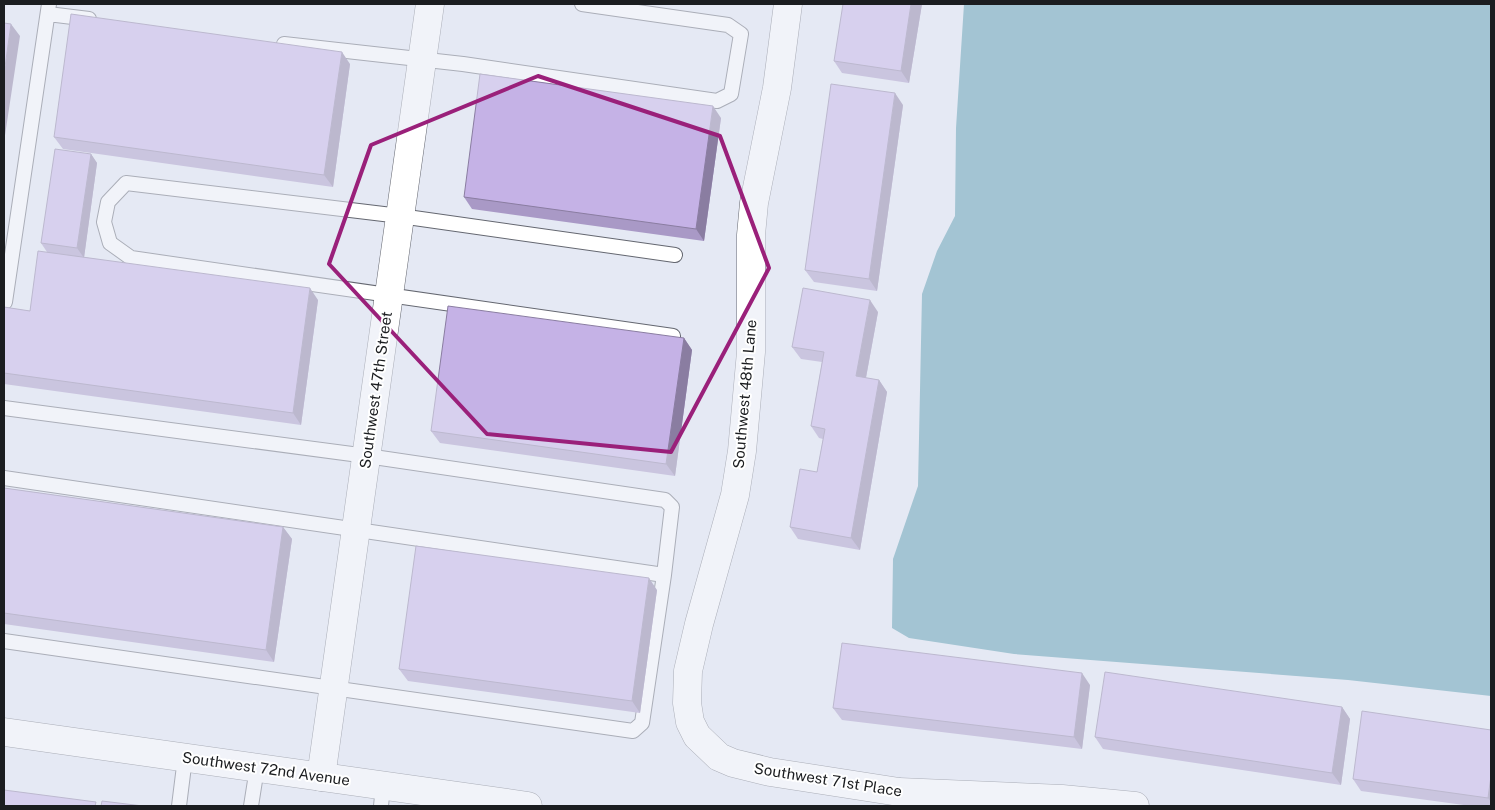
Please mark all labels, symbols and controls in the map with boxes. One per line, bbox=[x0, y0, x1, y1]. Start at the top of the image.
street label: Southwest 47th Street bbox=[356, 310, 395, 470]
street label: Southwest 48th Lane bbox=[730, 319, 759, 469]
street label: Southwest 72nd Avenue bbox=[181, 748, 351, 789]
street label: Southwest 71st Place bbox=[753, 759, 903, 800]

